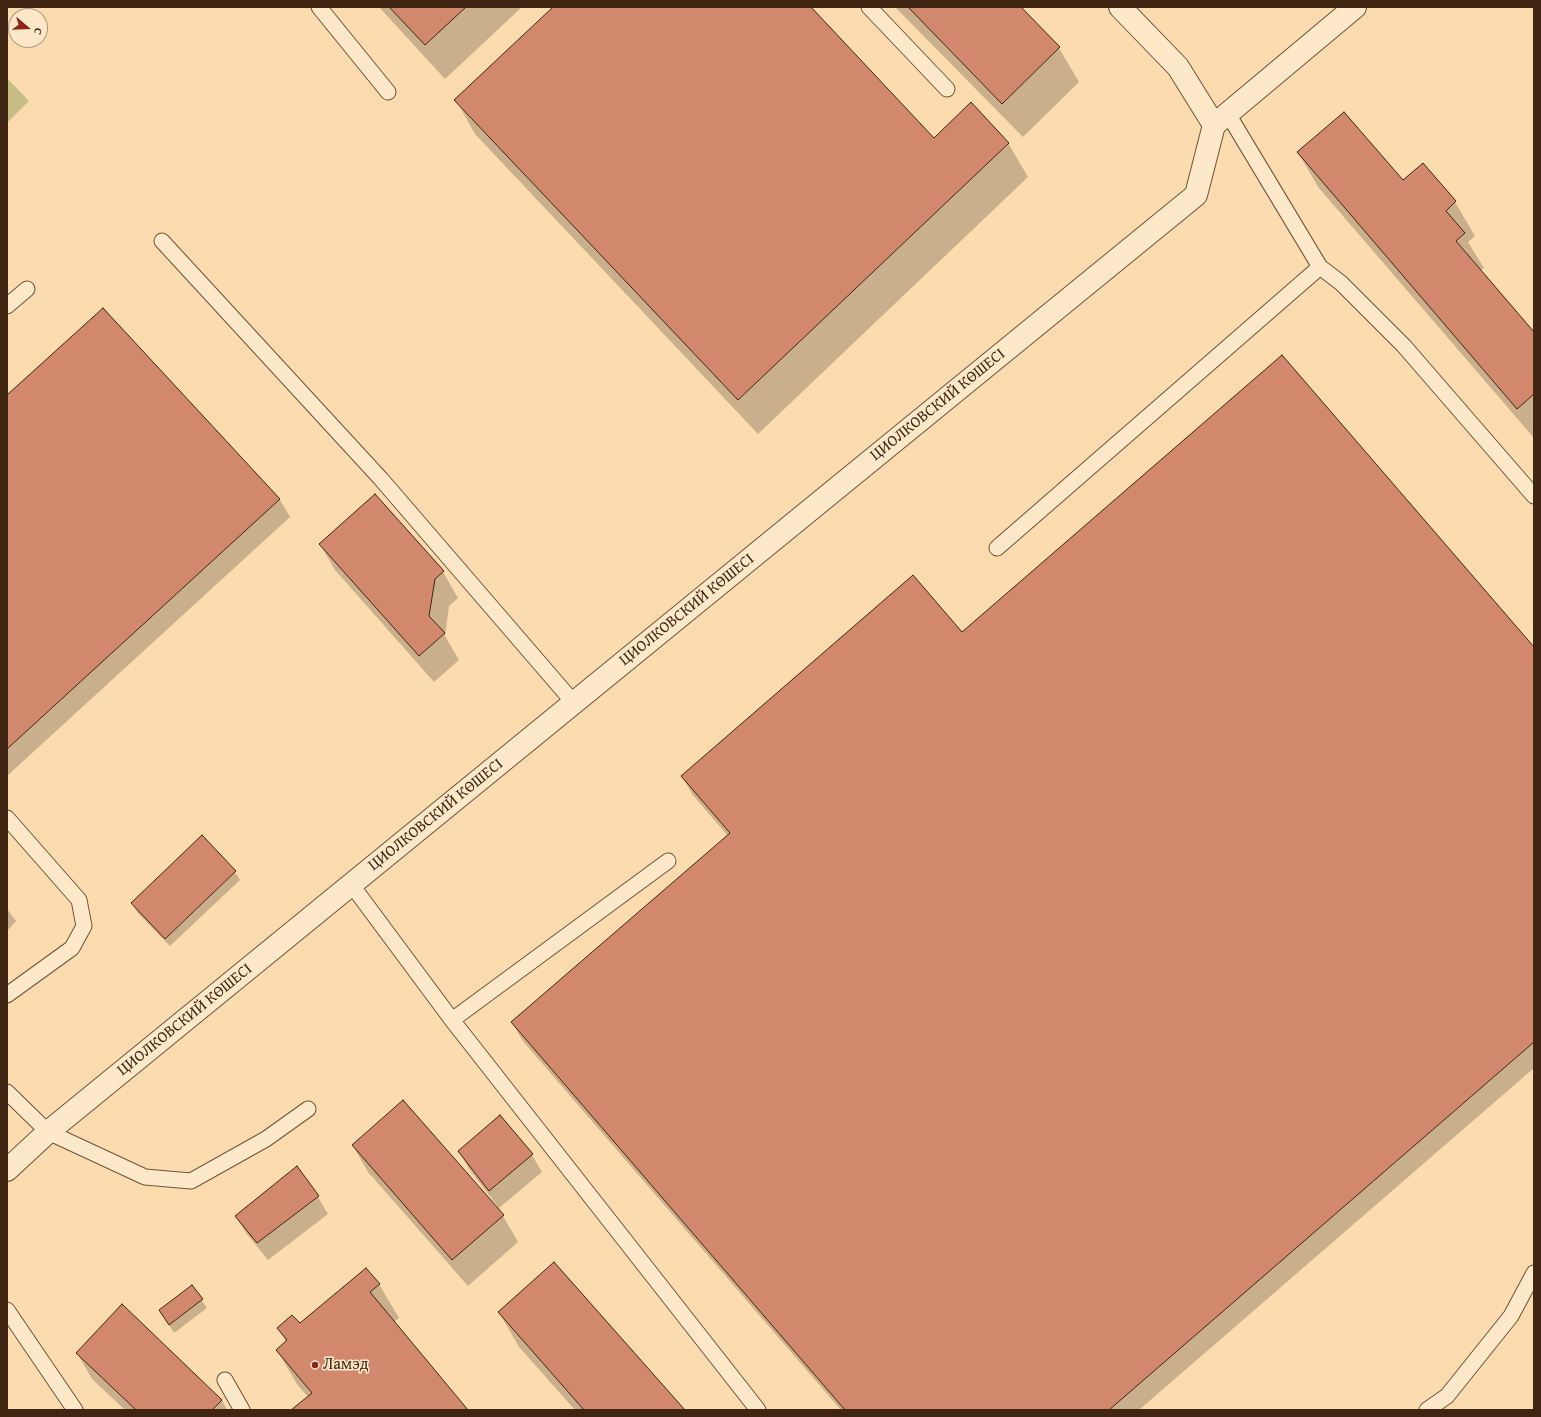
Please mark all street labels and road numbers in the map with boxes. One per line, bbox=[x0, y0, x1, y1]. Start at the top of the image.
street label: ЦИОЛКОВСКИЙ КӨШЕСІ bbox=[867, 345, 1009, 465]
street label: ЦИОЛКОВСКИЙ КӨШЕСІ bbox=[616, 550, 758, 670]
street label: ЦИОЛКОВСКИЙ КӨШЕСІ bbox=[365, 755, 507, 875]
street label: ЦИОЛКОВСКИЙ КӨШЕСІ bbox=[114, 960, 256, 1080]

